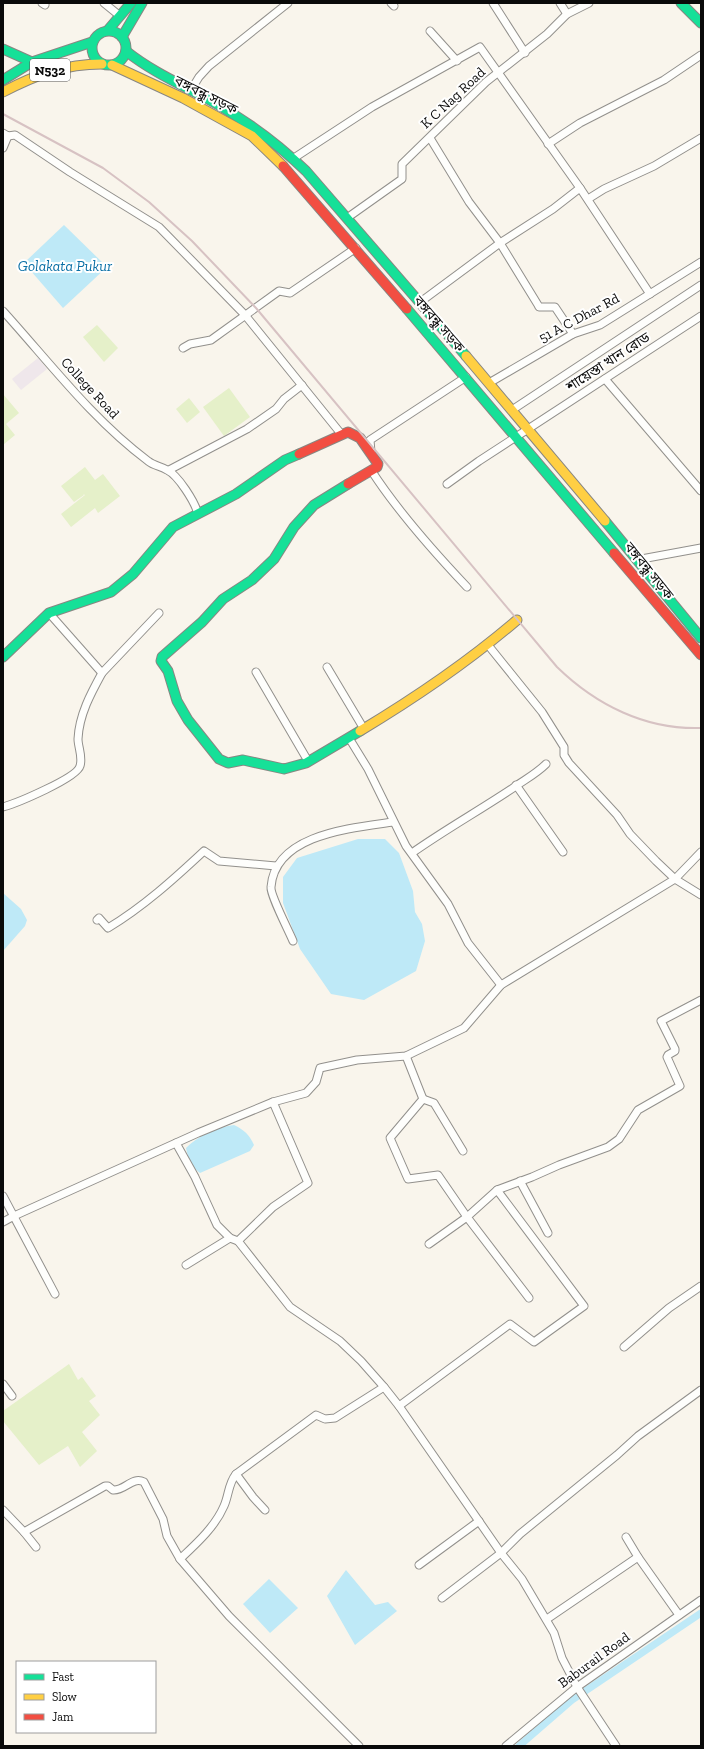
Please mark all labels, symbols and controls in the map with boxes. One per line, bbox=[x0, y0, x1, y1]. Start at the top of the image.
road number: N532 bbox=[30, 59, 70, 81]
street label: K C Nag Road bbox=[417, 64, 489, 132]
street label: বঙ্গবন্ধু সড়ক bbox=[170, 71, 241, 120]
water label: Golakata Pukur bbox=[18, 257, 113, 275]
street label: 51 A C Dhar Rd bbox=[536, 290, 622, 346]
street label: বঙ্গবন্ধু সড়ক bbox=[408, 292, 468, 357]
street label: শায়েস্তা খান রোড bbox=[562, 328, 654, 396]
street label: College Road bbox=[57, 354, 123, 422]
street label: বঙ্গবন্ধু সড়ক bbox=[619, 538, 678, 604]
street label: Baburail Road bbox=[555, 1628, 633, 1692]
legend bbox=[16, 1661, 156, 1733]
text: Fast bbox=[52, 1670, 75, 1684]
text: Slow bbox=[52, 1690, 78, 1704]
text: Jam bbox=[52, 1710, 74, 1724]

